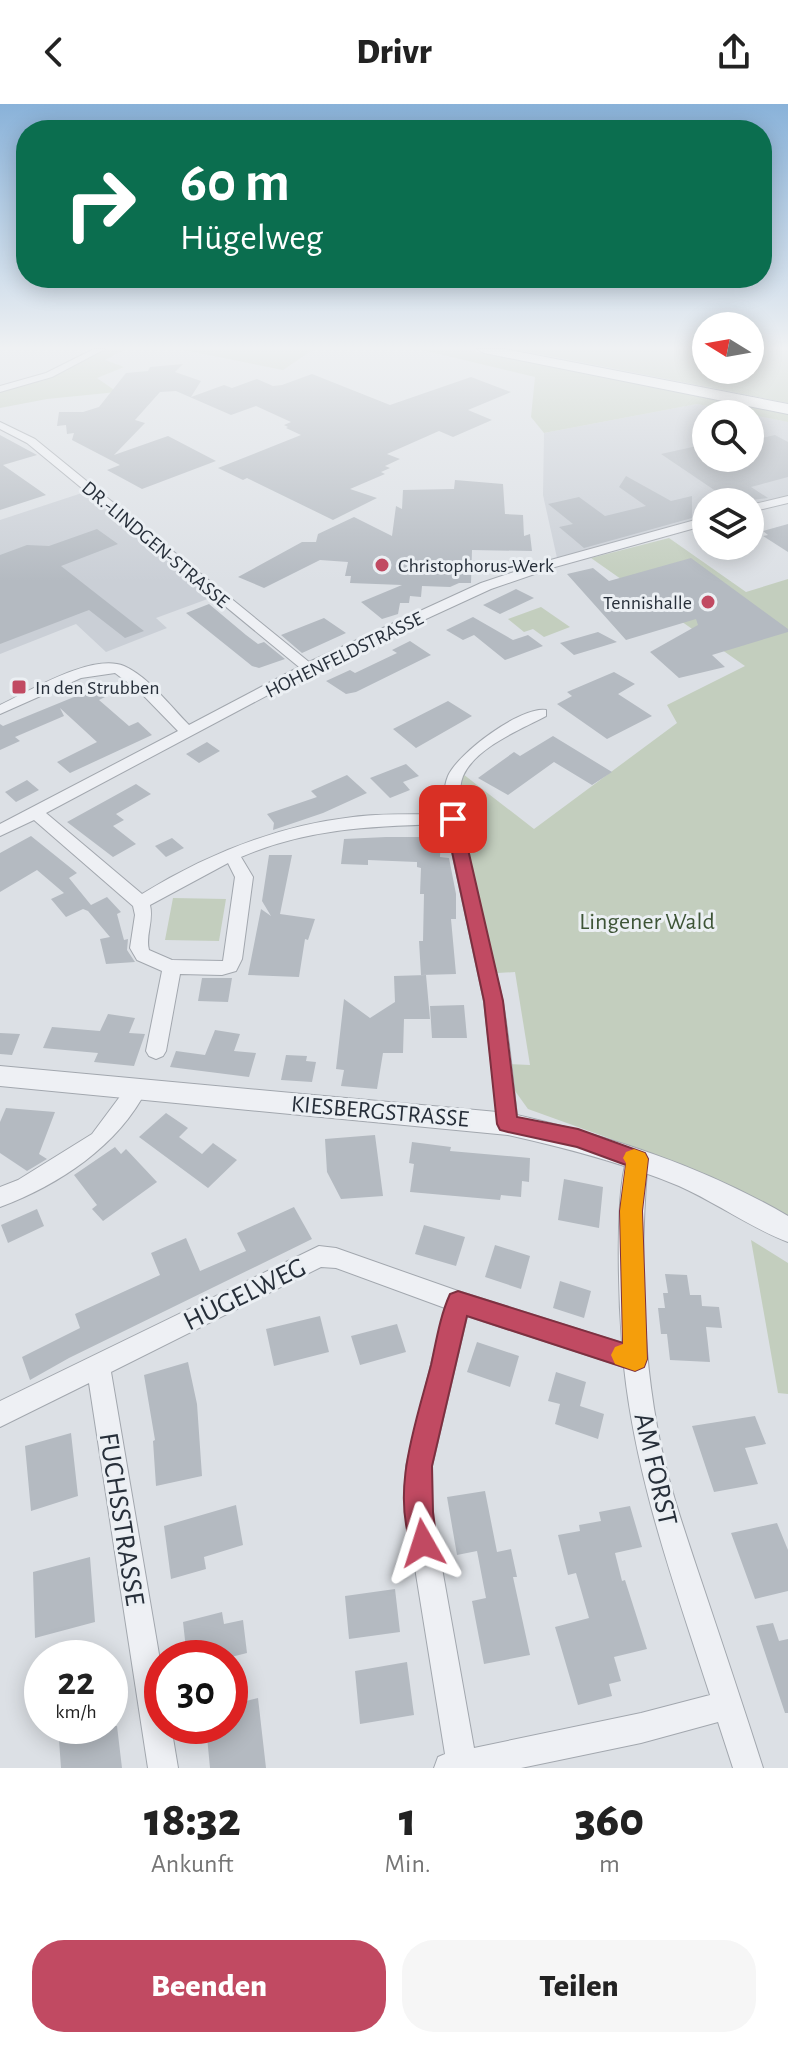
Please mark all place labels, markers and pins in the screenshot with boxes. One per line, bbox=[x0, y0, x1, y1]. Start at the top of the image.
marker: Christophorus-Werk bbox=[373, 556, 391, 574]
place label: Christophorus-Werk bbox=[398, 556, 554, 576]
place label: Tennishalle bbox=[603, 593, 692, 613]
marker: Tennishalle bbox=[699, 593, 717, 611]
marker: In den Strubben bbox=[10, 678, 28, 696]
place label: In den Strubben bbox=[35, 678, 160, 698]
pin bbox=[419, 785, 487, 853]

